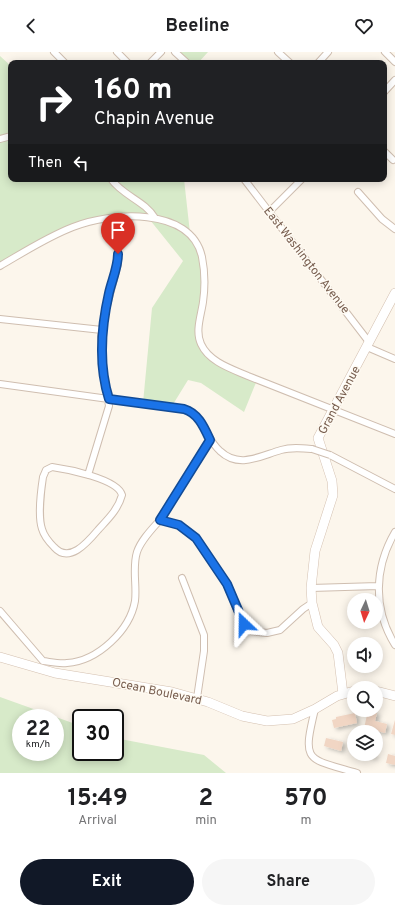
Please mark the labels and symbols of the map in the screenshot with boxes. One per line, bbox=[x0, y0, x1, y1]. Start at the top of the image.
street label: East Washington Avenue bbox=[259, 204, 353, 317]
pin bbox=[101, 213, 135, 254]
street label: Grand Avenue bbox=[315, 363, 365, 437]
north arrow bbox=[347, 593, 383, 629]
position arrow bbox=[223, 603, 265, 645]
street label: Ocean Boulevard bbox=[110, 675, 203, 709]
speed limit sign: 30 bbox=[72, 709, 124, 761]

